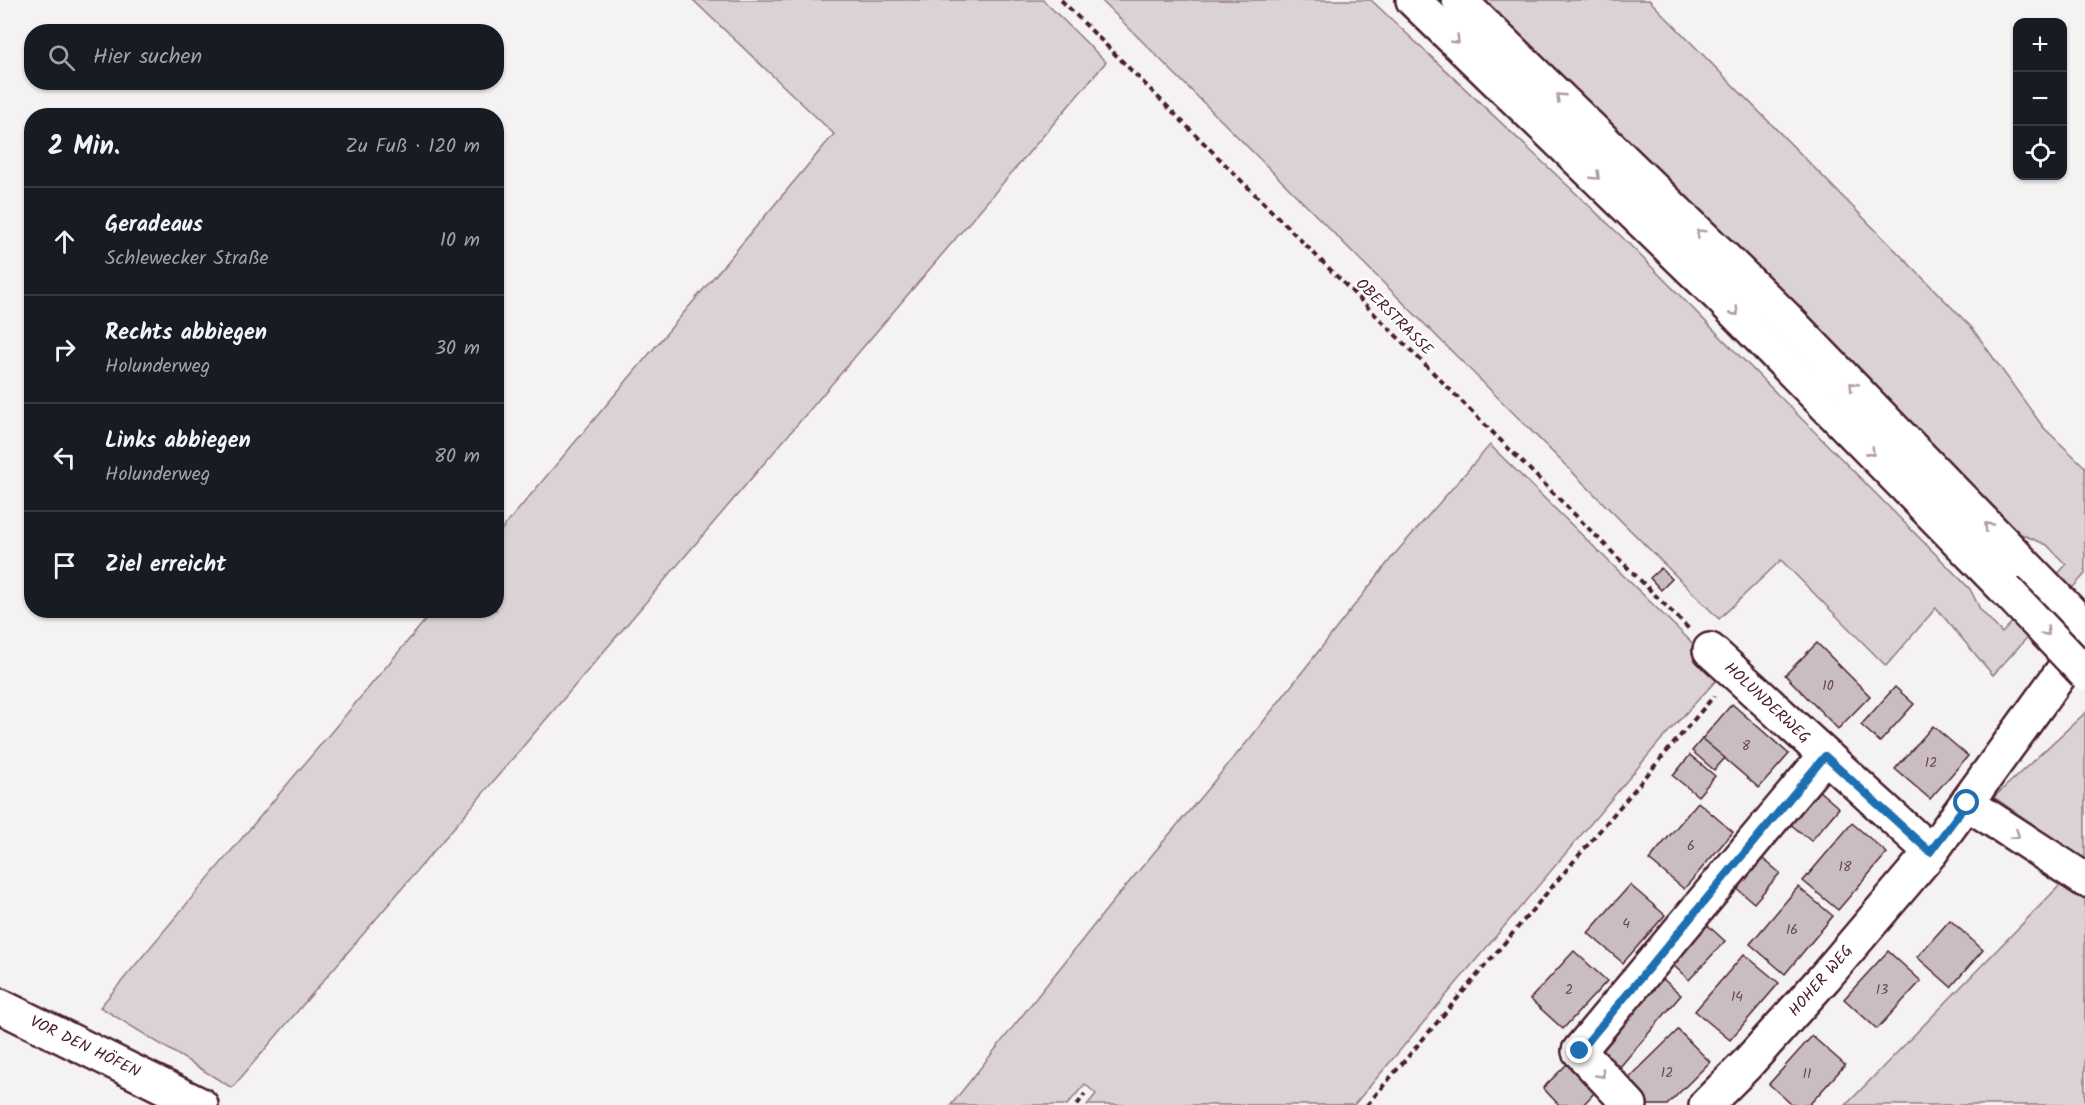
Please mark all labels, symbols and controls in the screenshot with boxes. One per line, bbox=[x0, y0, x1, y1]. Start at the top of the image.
map controls bbox=[2013, 18, 2067, 180]
button: + bbox=[2013, 18, 2067, 72]
search box bbox=[24, 24, 504, 90]
one-way arrow bbox=[1449, 33, 1460, 44]
text: Hier suchen bbox=[93, 40, 202, 75]
icon: search bbox=[45, 41, 78, 74]
button: − bbox=[2013, 72, 2067, 126]
one-way arrow bbox=[1557, 93, 1567, 104]
text: 2 Min. bbox=[48, 126, 120, 168]
button: locate bbox=[2013, 126, 2067, 180]
text: Zu Fuß · 120 m bbox=[346, 131, 480, 163]
one-way arrow bbox=[1589, 169, 1599, 180]
text: Geradeaus bbox=[105, 208, 203, 243]
icon: ahead bbox=[48, 225, 81, 258]
text: 10 m bbox=[440, 225, 480, 257]
one-way arrow bbox=[1696, 229, 1706, 240]
text: Schlewecker Straße bbox=[105, 243, 269, 275]
street label: OBERSTRASSE bbox=[1349, 272, 1439, 362]
one-way arrow bbox=[1728, 306, 1739, 316]
text: Rechts abbiegen bbox=[105, 316, 267, 351]
icon: right bbox=[48, 333, 81, 366]
text: 30 m bbox=[435, 333, 480, 365]
text: Holunderweg bbox=[105, 351, 210, 383]
one-way arrow bbox=[1849, 382, 1860, 393]
text: Links abbiegen bbox=[105, 424, 251, 459]
icon: left bbox=[48, 441, 81, 474]
text: 80 m bbox=[434, 441, 480, 473]
one-way arrow bbox=[1864, 444, 1875, 455]
text: Holunderweg bbox=[105, 459, 210, 491]
one-way arrow bbox=[1985, 522, 1996, 533]
text: Ziel erreicht bbox=[105, 548, 226, 583]
icon: arrive bbox=[48, 549, 81, 582]
one-way arrow bbox=[2038, 624, 2049, 635]
street label: HOLUNDERWEG bbox=[1718, 656, 1816, 750]
house number: 10 bbox=[1822, 675, 1834, 697]
house number: 8 bbox=[1742, 735, 1751, 757]
house number: 12 bbox=[1925, 752, 1937, 774]
route start bbox=[1953, 789, 1979, 815]
one-way arrow bbox=[2010, 827, 2020, 839]
house number: 6 bbox=[1687, 835, 1695, 857]
house number: 18 bbox=[1839, 856, 1852, 878]
house number: 4 bbox=[1622, 913, 1630, 935]
house number: 16 bbox=[1786, 919, 1798, 941]
street label: HOHER WEG bbox=[1783, 940, 1859, 1022]
house number: 2 bbox=[1565, 979, 1573, 1001]
house number: 13 bbox=[1876, 979, 1888, 1001]
house number: 14 bbox=[1731, 986, 1743, 1008]
street label: VOR DEN HÖFEN bbox=[26, 1009, 145, 1085]
route end bbox=[1566, 1037, 1592, 1063]
house number: 12 bbox=[1661, 1062, 1673, 1084]
house number: 11 bbox=[1803, 1063, 1811, 1085]
one-way arrow bbox=[1594, 1068, 1605, 1078]

